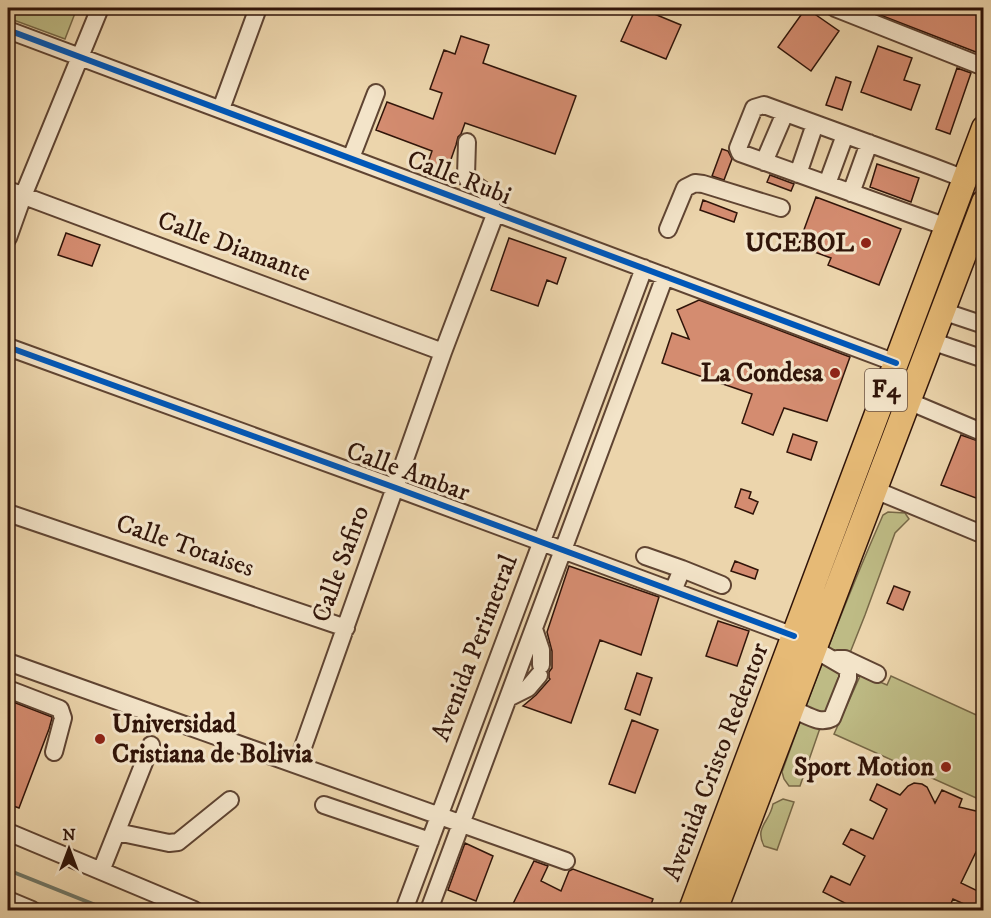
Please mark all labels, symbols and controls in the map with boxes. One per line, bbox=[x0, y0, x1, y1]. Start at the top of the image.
street label: Calle Rubi bbox=[402, 143, 516, 213]
street label: Calle Diamante bbox=[153, 204, 315, 290]
place label: UCEBOL bbox=[745, 227, 854, 260]
marker: UCEBOL bbox=[859, 236, 873, 250]
place label: La Condesa bbox=[701, 357, 824, 390]
marker: La Condesa bbox=[828, 366, 842, 380]
road number: F4 bbox=[865, 369, 907, 411]
street label: Calle Ambar bbox=[342, 434, 475, 510]
street label: Calle Safiro bbox=[305, 501, 377, 627]
street label: Calle Totaises bbox=[112, 507, 258, 585]
street label: Avenida Perimetral bbox=[424, 550, 526, 746]
street label: Avenida Cristo Redentor bbox=[655, 638, 777, 886]
place label: Universidad Cristiana de Bolivia bbox=[112, 708, 313, 771]
marker: Universidad Cristiana de Bolivia bbox=[93, 732, 107, 746]
place label: Sport Motion bbox=[794, 751, 934, 784]
marker: Sport Motion bbox=[939, 760, 953, 774]
north arrow bbox=[39, 819, 99, 879]
text: N bbox=[62, 825, 76, 845]

